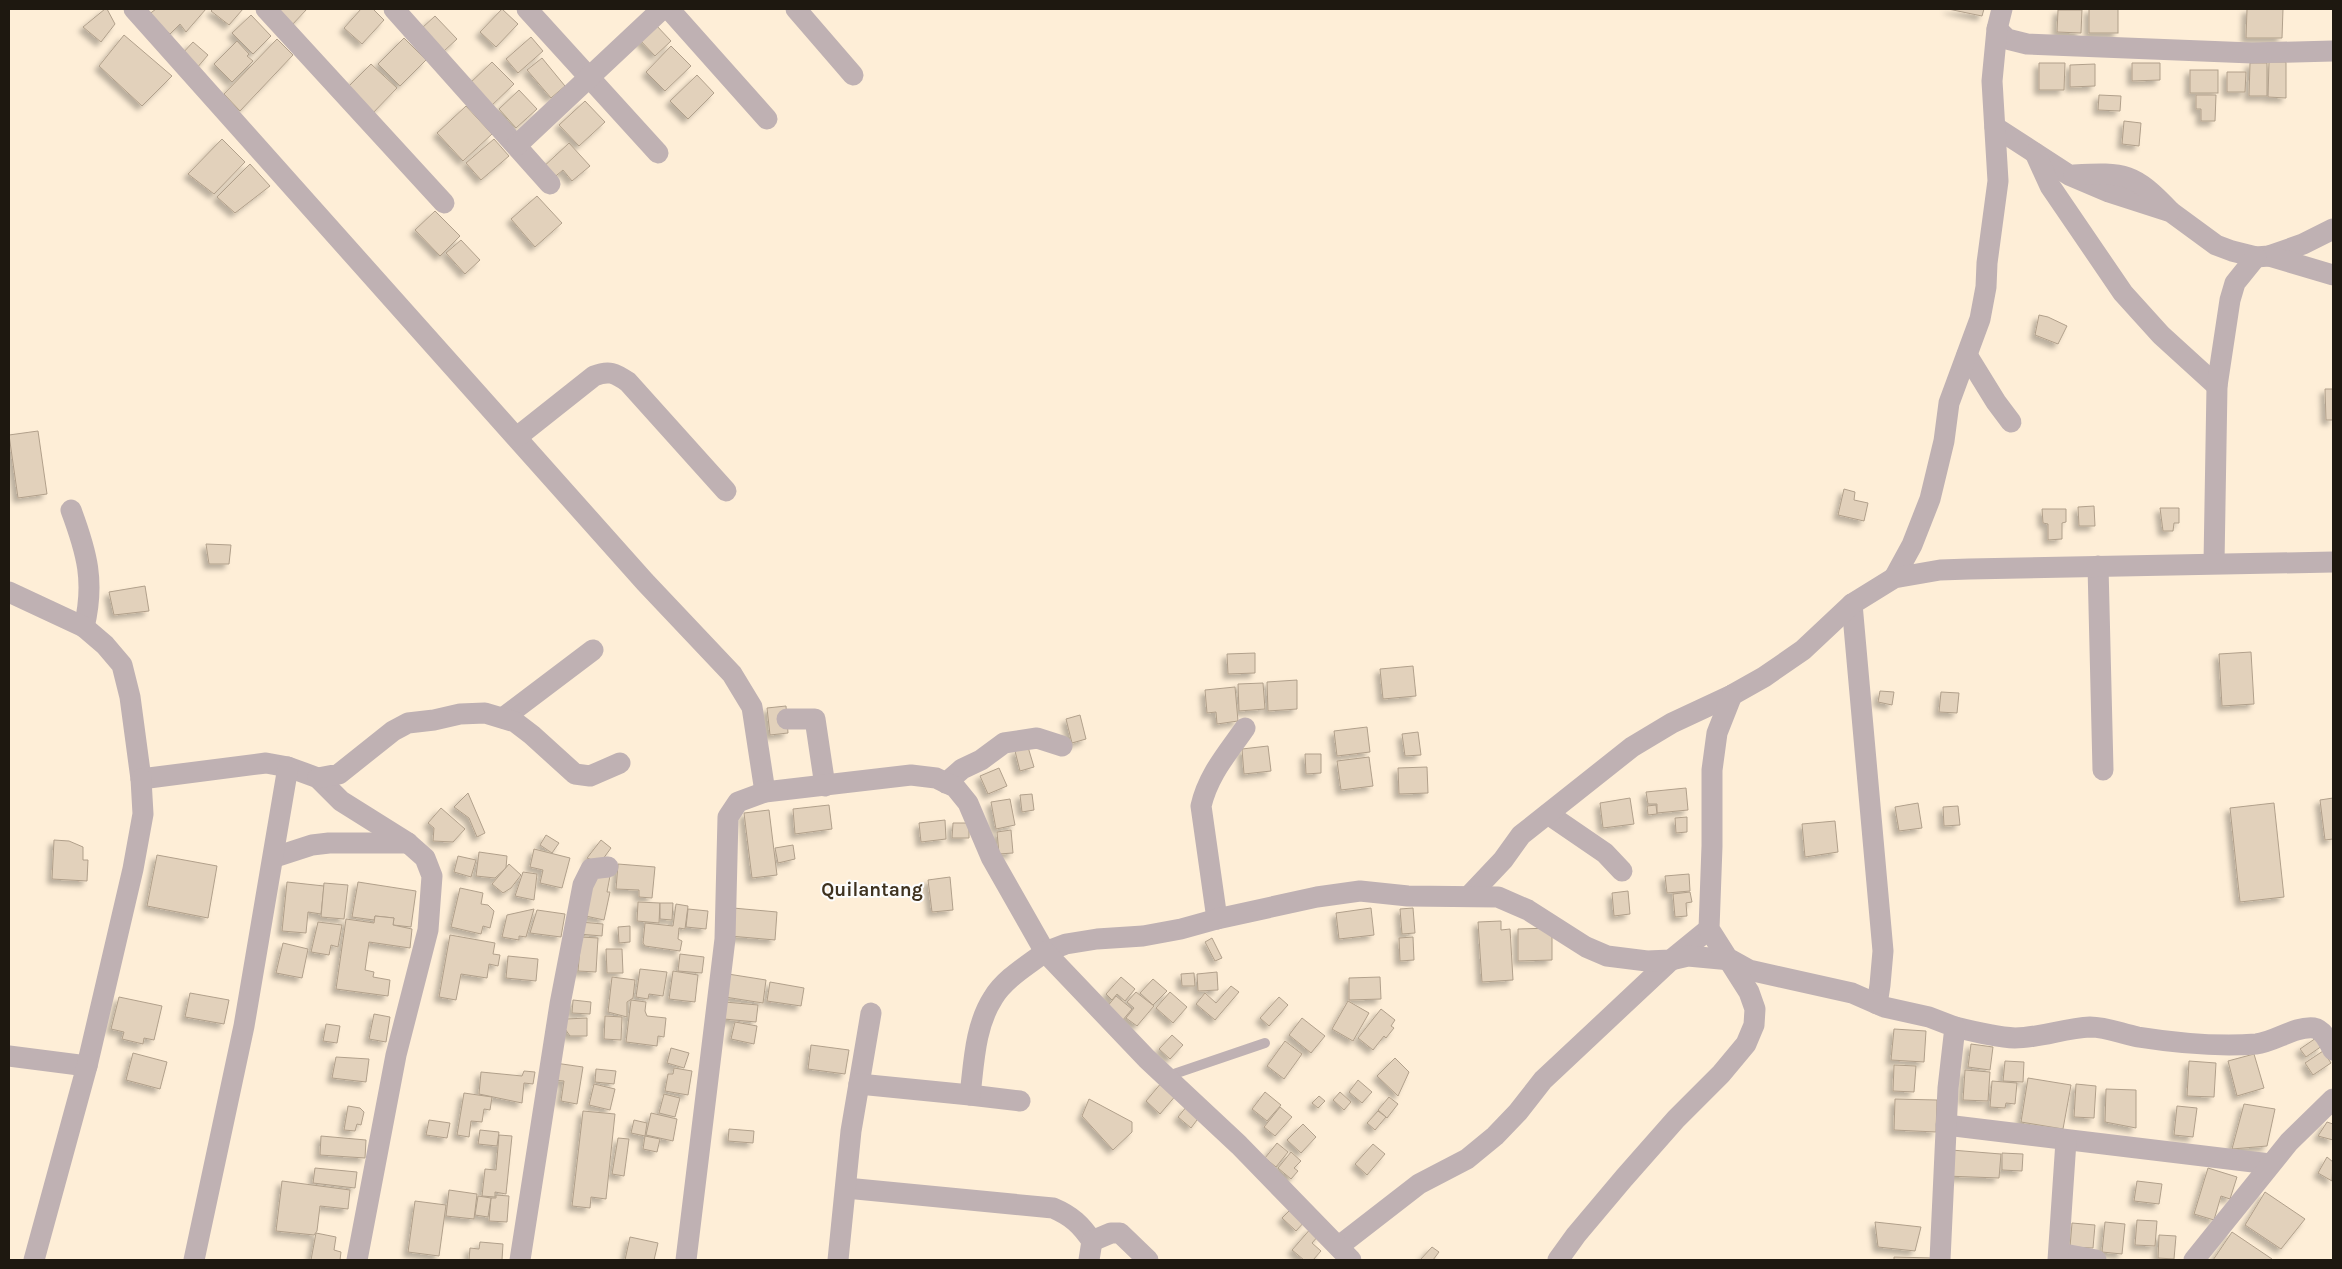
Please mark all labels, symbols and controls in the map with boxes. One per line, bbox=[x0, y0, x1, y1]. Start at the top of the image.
district label: Quilantang bbox=[821, 879, 923, 901]

